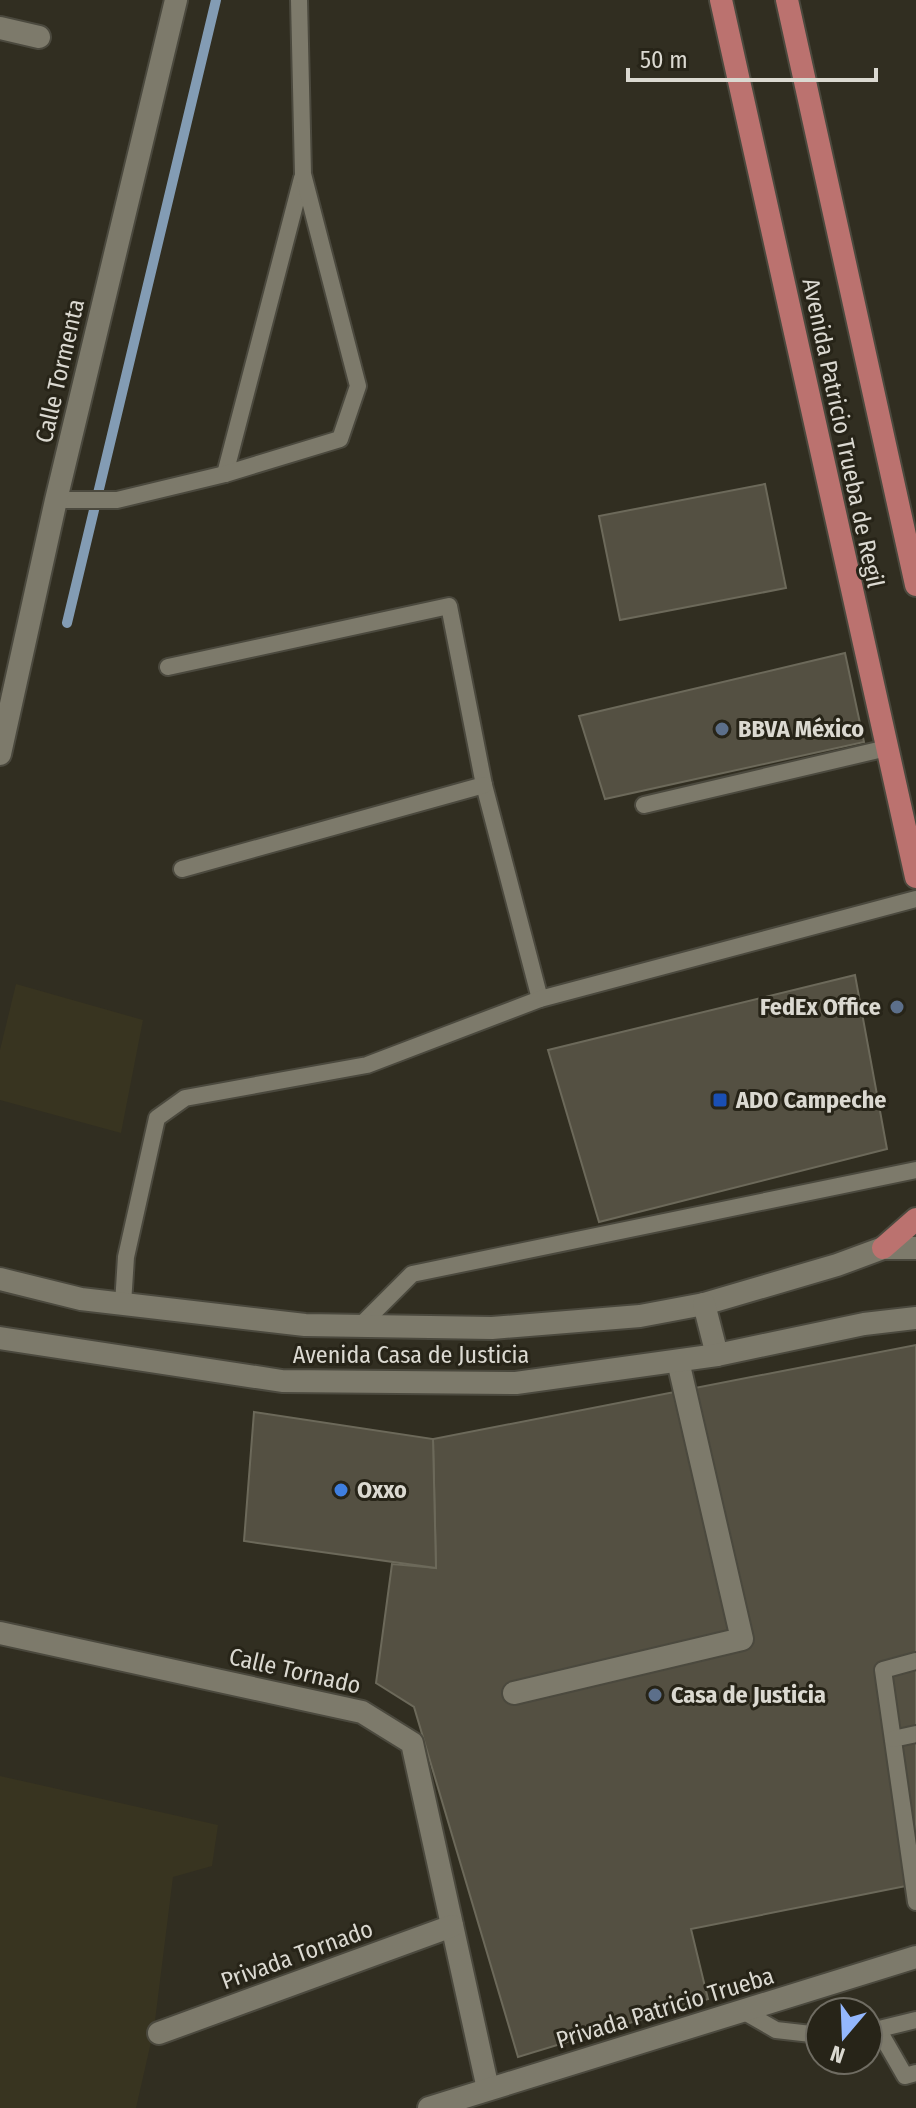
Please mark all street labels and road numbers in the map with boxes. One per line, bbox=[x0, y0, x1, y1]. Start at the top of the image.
street label: Avenida Patricio Trueba de Regil bbox=[796, 276, 890, 590]
street label: Calle Tormenta bbox=[30, 296, 90, 446]
street label: Avenida Casa de Justicia bbox=[293, 1341, 529, 1369]
street label: Calle Tornado bbox=[226, 1642, 364, 1700]
street label: Privada Tornado bbox=[217, 1915, 377, 1995]
street label: Privada Patricio Trueba bbox=[553, 1962, 777, 2054]

